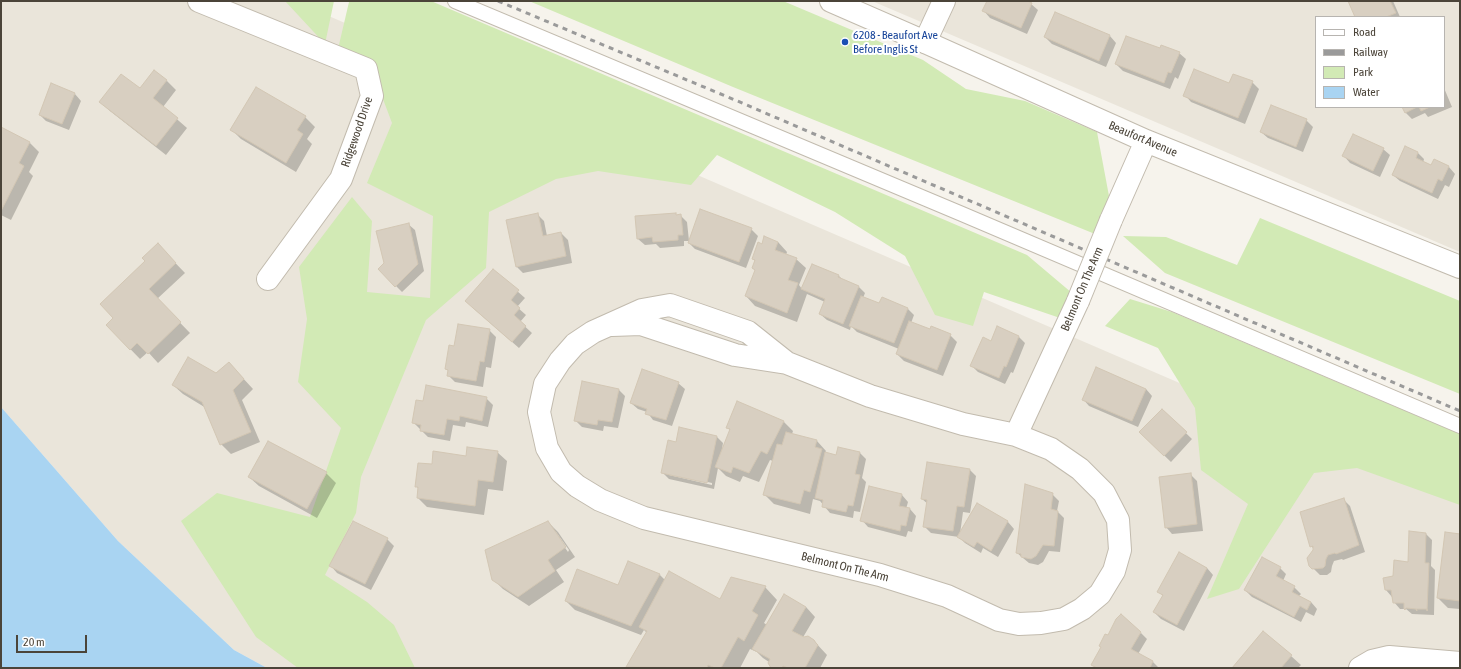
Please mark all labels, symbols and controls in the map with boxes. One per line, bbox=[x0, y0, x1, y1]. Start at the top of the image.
legend bbox=[1315, 16, 1445, 108]
text: Road bbox=[1353, 25, 1376, 39]
place label: 6208 - Beaufort Ave Before Inglis St bbox=[853, 28, 938, 56]
marker: 6208 - Beaufort Ave Before Inglis St bbox=[840, 37, 850, 47]
text: Railway bbox=[1353, 45, 1388, 59]
text: Park bbox=[1353, 65, 1373, 79]
text: Water bbox=[1353, 85, 1379, 99]
street label: Ridgewood Drive bbox=[338, 95, 376, 169]
street label: Beaufort Avenue bbox=[1106, 118, 1180, 160]
street label: Belmont On The Arm bbox=[1058, 245, 1106, 333]
street label: Belmont On The Arm bbox=[800, 549, 890, 585]
scale bar bbox=[18, 627, 89, 653]
text: 20 m bbox=[23, 635, 45, 649]

